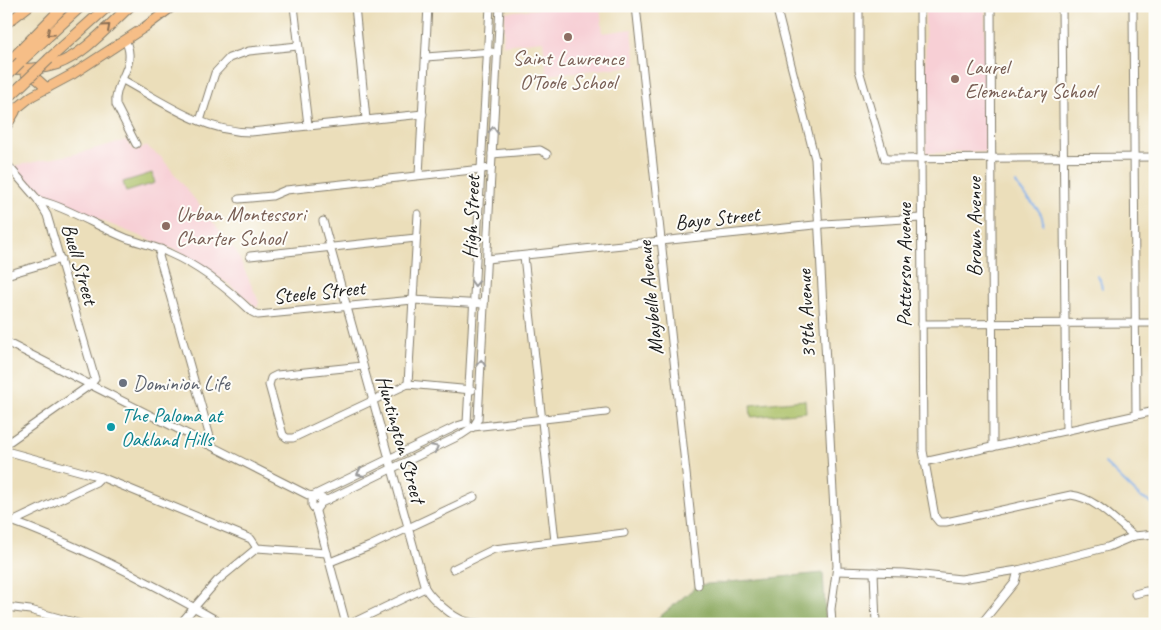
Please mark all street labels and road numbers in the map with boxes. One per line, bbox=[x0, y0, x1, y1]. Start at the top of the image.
street label: High Street bbox=[457, 173, 486, 259]
street label: Brown Avenue bbox=[961, 175, 987, 277]
street label: Bayo Street bbox=[674, 200, 762, 235]
street label: Patterson Avenue bbox=[891, 202, 917, 327]
street label: Buell Street bbox=[56, 221, 105, 309]
street label: Maybelle Avenue bbox=[631, 239, 669, 356]
street label: 39th Avenue bbox=[791, 268, 821, 359]
street label: Steele Street bbox=[272, 274, 368, 310]
street label: Huntington Street bbox=[370, 372, 432, 509]

